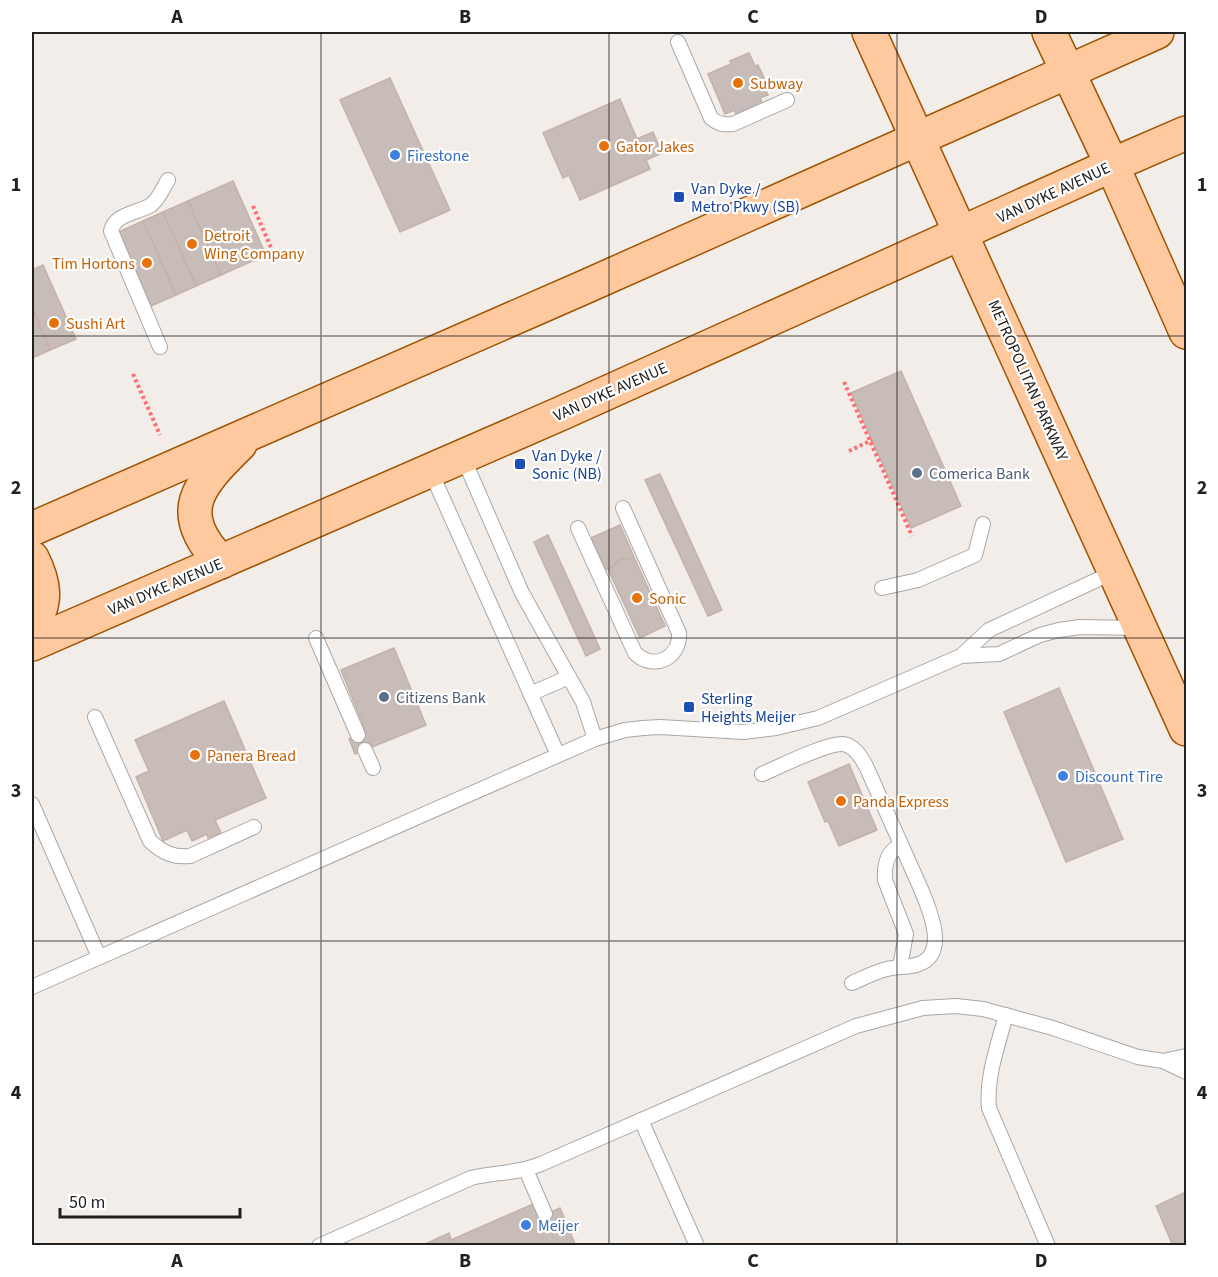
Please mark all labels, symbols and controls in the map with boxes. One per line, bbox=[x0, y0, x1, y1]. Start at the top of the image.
text: A bbox=[170, 3, 183, 31]
text: B bbox=[459, 3, 471, 31]
text: C bbox=[747, 3, 759, 31]
text: D bbox=[1035, 3, 1047, 31]
place label: Subway bbox=[750, 73, 803, 95]
marker: Subway bbox=[731, 76, 745, 90]
place label: Gator Jakes bbox=[616, 136, 695, 158]
marker: Gator Jakes bbox=[597, 139, 611, 153]
place label: Firestone bbox=[407, 145, 469, 167]
marker: Firestone bbox=[388, 148, 402, 162]
street label: VAN DYKE AVENUE bbox=[993, 157, 1114, 229]
text: 1 bbox=[11, 171, 21, 199]
text: 1 bbox=[1197, 171, 1207, 199]
place label: Van Dyke / Metro Pkwy (SB) bbox=[691, 178, 800, 218]
marker: Van Dyke / Metro Pkwy (SB) bbox=[672, 190, 686, 204]
place label: Detroit Wing Company bbox=[204, 225, 305, 265]
marker: Detroit Wing Company bbox=[185, 237, 199, 251]
place label: Tim Hortons bbox=[52, 253, 135, 275]
marker: Tim Hortons bbox=[140, 256, 154, 270]
street label: METROPOLITAN PARKWAY bbox=[983, 296, 1074, 465]
place label: Sushi Art bbox=[66, 313, 126, 335]
marker: Sushi Art bbox=[47, 316, 61, 330]
street label: VAN DYKE AVENUE bbox=[550, 357, 671, 427]
place label: Van Dyke / Sonic (NB) bbox=[532, 445, 602, 485]
marker: Van Dyke / Sonic (NB) bbox=[513, 457, 527, 471]
place label: Comerica Bank bbox=[929, 463, 1030, 485]
marker: Comerica Bank bbox=[910, 466, 924, 480]
text: 2 bbox=[11, 474, 21, 502]
text: 2 bbox=[1197, 474, 1207, 502]
street label: VAN DYKE AVENUE bbox=[105, 553, 226, 621]
place label: Sonic bbox=[649, 588, 686, 610]
marker: Sonic bbox=[630, 591, 644, 605]
place label: Citizens Bank bbox=[396, 687, 486, 709]
place label: Sterling Heights Meijer bbox=[701, 688, 797, 728]
marker: Citizens Bank bbox=[377, 690, 391, 704]
marker: Sterling Heights Meijer bbox=[682, 700, 696, 714]
place label: Panera Bread bbox=[207, 745, 296, 767]
marker: Panera Bread bbox=[188, 748, 202, 762]
place label: Discount Tire bbox=[1075, 766, 1163, 788]
marker: Discount Tire bbox=[1056, 769, 1070, 783]
text: 3 bbox=[11, 777, 21, 805]
text: 3 bbox=[1197, 777, 1207, 805]
place label: Panda Express bbox=[853, 791, 949, 813]
marker: Panda Express bbox=[834, 794, 848, 808]
text: 4 bbox=[11, 1079, 22, 1107]
text: 4 bbox=[1197, 1079, 1208, 1107]
scale bar bbox=[60, 1181, 240, 1219]
text: 50 m bbox=[69, 1190, 105, 1215]
place label: Meijer bbox=[538, 1215, 579, 1237]
marker: Meijer bbox=[519, 1218, 533, 1232]
text: A bbox=[170, 1247, 183, 1275]
text: B bbox=[459, 1247, 471, 1275]
text: C bbox=[747, 1247, 759, 1275]
text: D bbox=[1035, 1247, 1047, 1275]

